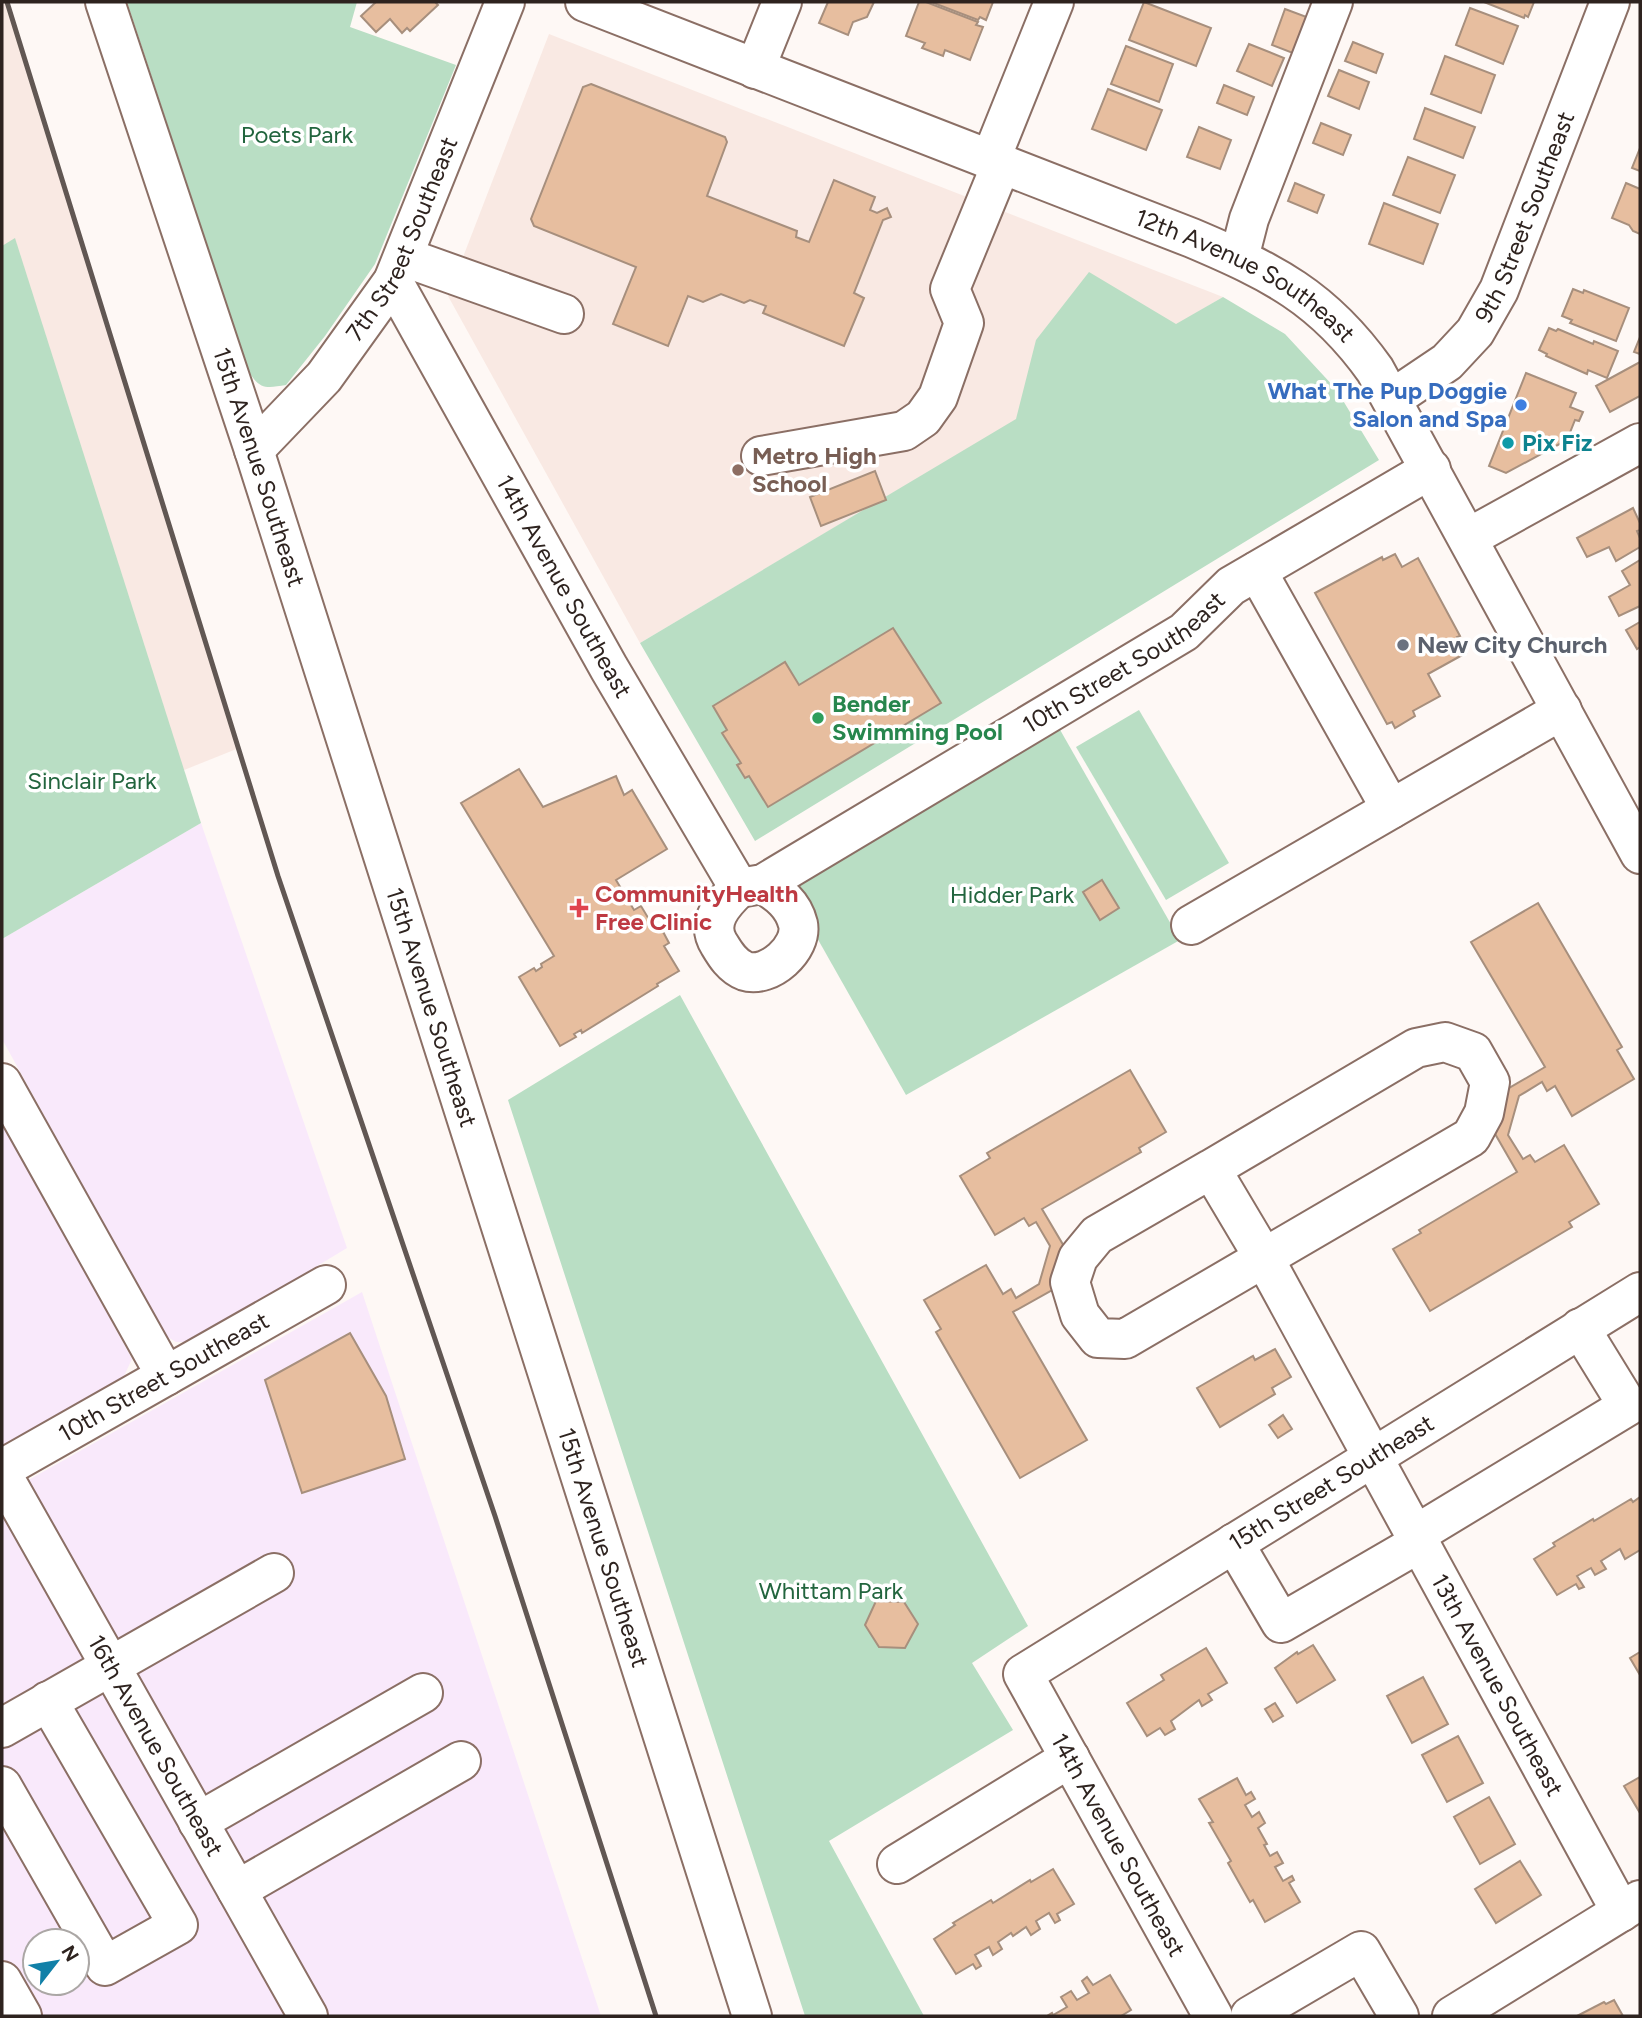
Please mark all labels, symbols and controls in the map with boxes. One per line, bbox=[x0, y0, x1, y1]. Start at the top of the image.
street label: 9th Street Southeast bbox=[1468, 107, 1580, 328]
park label: Poets Park bbox=[241, 120, 354, 149]
street label: 7th Street Southeast bbox=[340, 133, 463, 347]
street label: 12th Avenue Southeast bbox=[1131, 202, 1361, 348]
street label: 15th Avenue Southeast bbox=[207, 344, 312, 590]
place label: What The Pup Doggie Salon and Spa bbox=[1267, 376, 1507, 433]
marker: What The Pup Doggie Salon and Spa bbox=[1513, 397, 1529, 413]
place label: Pix Fiz bbox=[1522, 428, 1592, 457]
marker: Pix Fiz bbox=[1500, 435, 1516, 451]
place label: Metro High School bbox=[752, 441, 877, 498]
marker: Metro High School bbox=[730, 462, 746, 478]
street label: 14th Avenue Southeast bbox=[490, 470, 638, 703]
street label: 10th Street Southeast bbox=[1017, 585, 1231, 739]
place label: New City Church bbox=[1417, 630, 1608, 659]
marker: New City Church bbox=[1395, 637, 1411, 653]
place label: Bender Swimming Pool bbox=[832, 689, 1003, 746]
marker: Bender Swimming Pool bbox=[810, 710, 826, 726]
park label: Sinclair Park bbox=[27, 766, 157, 795]
place label: CommunityHealth Free Clinic bbox=[595, 879, 799, 936]
park label: Hidder Park bbox=[950, 880, 1075, 909]
street label: 15th Avenue Southeast bbox=[380, 884, 483, 1130]
marker: CommunityHealth Free Clinic bbox=[569, 898, 589, 918]
street label: 10th Street Southeast bbox=[53, 1306, 274, 1448]
street label: 15th Street Southeast bbox=[1223, 1408, 1439, 1557]
street label: 15th Avenue Southeast bbox=[552, 1424, 655, 1671]
street label: 13th Avenue Southeast bbox=[1425, 1569, 1570, 1801]
park label: Whittam Park bbox=[759, 1576, 904, 1605]
street label: 16th Avenue Southeast bbox=[82, 1630, 230, 1861]
street label: 14th Avenue Southeast bbox=[1045, 1728, 1192, 1961]
north arrow bbox=[21, 1927, 91, 1997]
text: N bbox=[57, 1941, 84, 1966]

